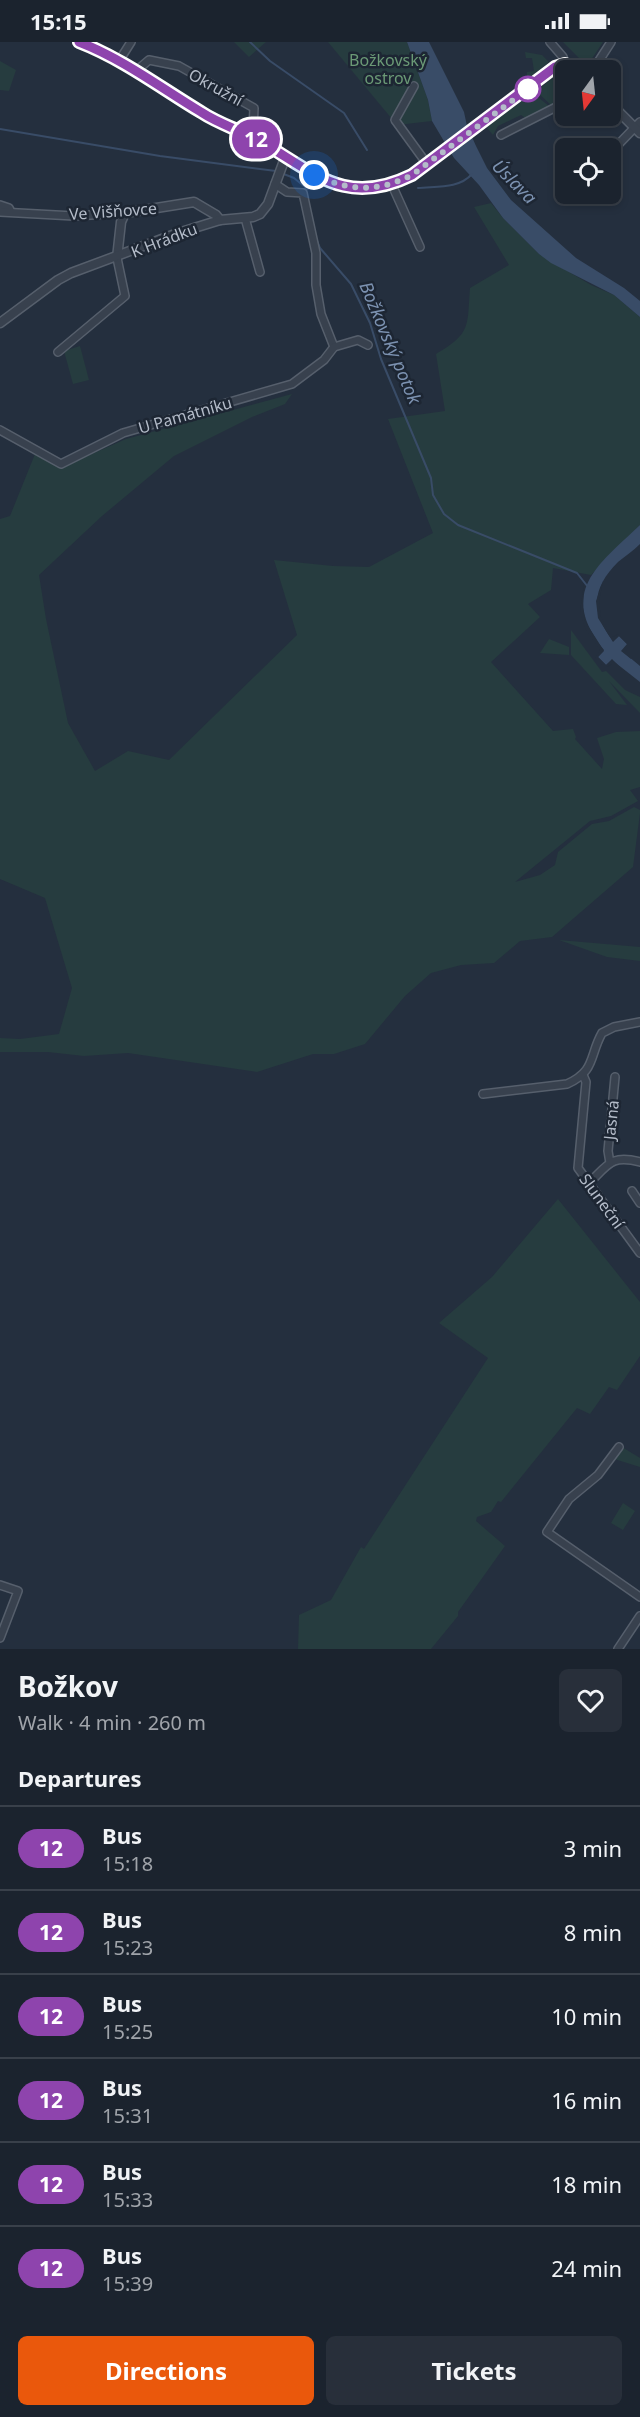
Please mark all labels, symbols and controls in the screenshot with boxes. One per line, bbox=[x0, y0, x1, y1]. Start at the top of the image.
text: 15:15 bbox=[30, 6, 87, 36]
park label: Božkovský ostrov bbox=[349, 49, 428, 89]
north arrow bbox=[555, 60, 621, 126]
map controls bbox=[555, 60, 621, 204]
street label: Okružní bbox=[185, 63, 248, 111]
unlabelled marker bbox=[515, 76, 541, 102]
line badge: 12 bbox=[229, 120, 283, 158]
text: 12 bbox=[244, 125, 268, 153]
button: locate bbox=[555, 138, 621, 204]
water label: Úslava bbox=[487, 154, 542, 209]
your location bbox=[299, 160, 329, 190]
street label: Ve Višňovce bbox=[68, 197, 158, 225]
street label: K Hrádku bbox=[128, 217, 200, 263]
water label: Božkovský potok bbox=[354, 278, 428, 409]
street label: U Památníku bbox=[135, 391, 235, 439]
street label: Jasná bbox=[598, 1099, 624, 1143]
street label: Sluneční bbox=[574, 1169, 630, 1234]
text: Božkov bbox=[18, 1667, 118, 1705]
button: heart bbox=[559, 1669, 622, 1732]
text: Walk · 4 min · 260 m bbox=[18, 1709, 206, 1736]
text: Departures bbox=[18, 1763, 142, 1793]
text: Bus bbox=[102, 1820, 142, 1850]
text: 3 min bbox=[564, 1833, 622, 1863]
text: 12 bbox=[39, 1834, 63, 1862]
text: 15:18 bbox=[102, 1850, 153, 1877]
text: Bus bbox=[102, 1904, 142, 1934]
text: 8 min bbox=[564, 1917, 622, 1947]
text: 12 bbox=[39, 1918, 63, 1946]
text: 15:23 bbox=[102, 1934, 153, 1961]
text: Bus bbox=[102, 1988, 142, 2018]
text: 10 min bbox=[551, 2001, 622, 2031]
text: 12 bbox=[39, 2002, 63, 2030]
text: 15:25 bbox=[102, 2018, 153, 2045]
text: Bus bbox=[102, 2072, 142, 2102]
text: 16 min bbox=[551, 2085, 622, 2115]
text: 12 bbox=[39, 2086, 63, 2114]
text: 15:31 bbox=[102, 2102, 153, 2129]
text: Bus bbox=[102, 2156, 142, 2186]
text: 18 min bbox=[551, 2169, 622, 2199]
text: 12 bbox=[39, 2170, 63, 2198]
text: 15:33 bbox=[102, 2186, 153, 2213]
text: Bus bbox=[102, 2240, 142, 2270]
text: 24 min bbox=[551, 2253, 622, 2283]
text: 12 bbox=[39, 2254, 63, 2282]
text: 15:39 bbox=[102, 2270, 153, 2297]
button: Directions bbox=[18, 2336, 314, 2405]
button: Tickets bbox=[326, 2336, 622, 2405]

